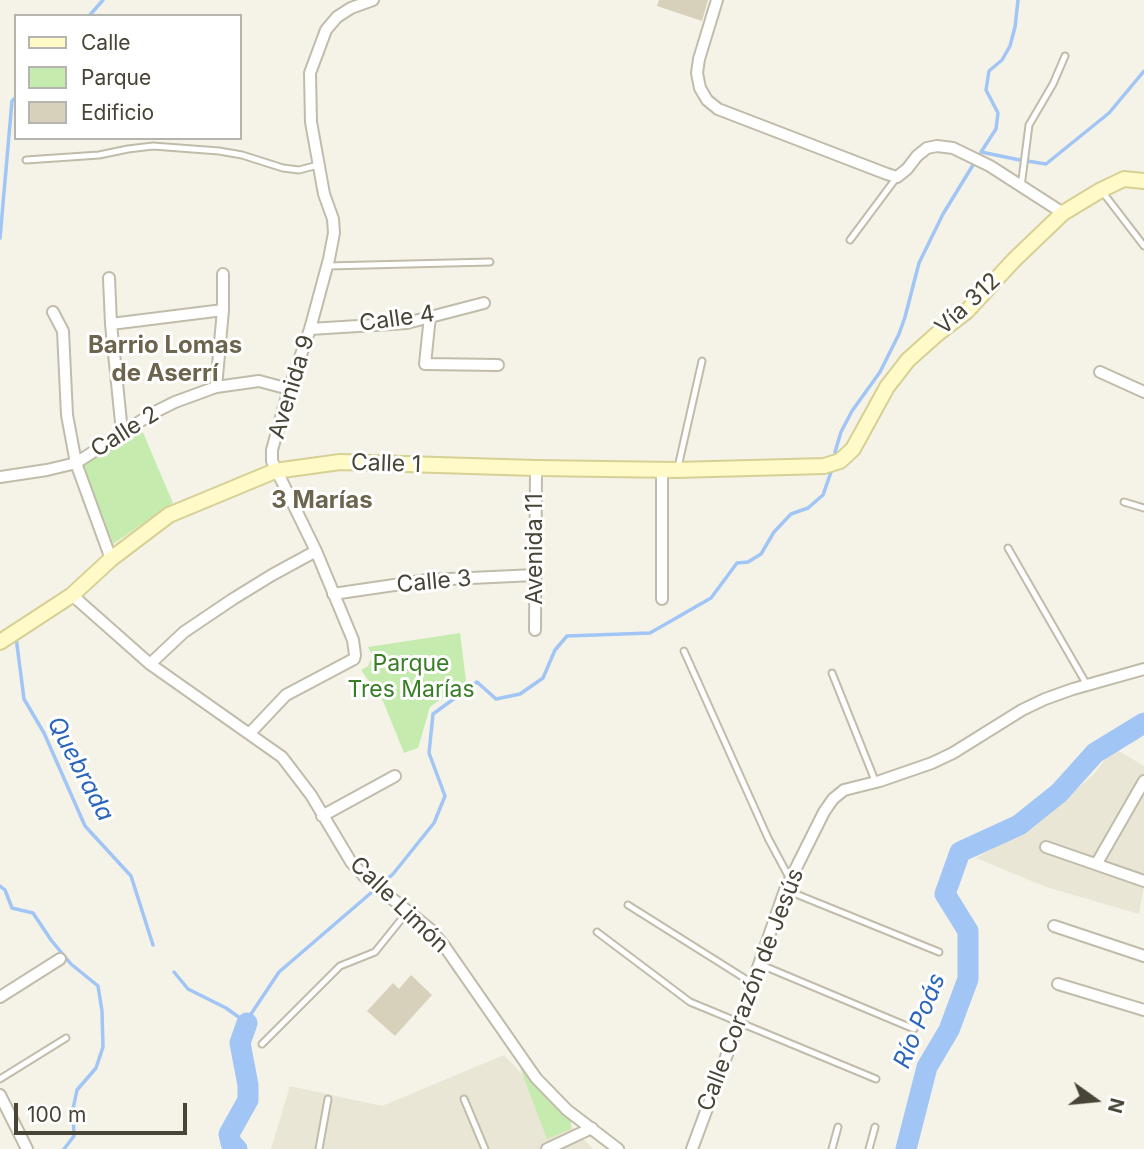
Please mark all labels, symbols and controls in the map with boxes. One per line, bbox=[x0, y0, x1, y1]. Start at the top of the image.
legend bbox=[14, 14, 242, 140]
text: Calle bbox=[81, 30, 131, 55]
text: Parque bbox=[81, 65, 151, 90]
text: Edificio bbox=[81, 100, 154, 125]
street label: Vía 312 bbox=[930, 267, 1006, 341]
street label: Calle 4 bbox=[358, 300, 436, 338]
district label: Barrio Lomas de Aserrí bbox=[88, 332, 242, 388]
street label: Avenida 9 bbox=[263, 332, 321, 442]
street label: Calle 2 bbox=[86, 400, 164, 464]
street label: Calle 1 bbox=[350, 449, 422, 479]
district label: 3 Marías bbox=[271, 487, 373, 515]
street label: Avenida 11 bbox=[521, 493, 549, 605]
street label: Calle 3 bbox=[395, 565, 473, 599]
park label: Parque Tres Marías bbox=[347, 650, 475, 704]
water label: Quebrada bbox=[41, 712, 119, 826]
street label: Calle Limón bbox=[344, 851, 454, 959]
street label: Calle Corazón de Jesús bbox=[692, 865, 810, 1115]
water label: Río Poás bbox=[888, 969, 952, 1073]
north arrow bbox=[1060, 1065, 1130, 1135]
scale bar bbox=[18, 1090, 191, 1134]
text: N bbox=[1103, 1096, 1129, 1116]
text: 100 m bbox=[27, 1102, 86, 1127]

